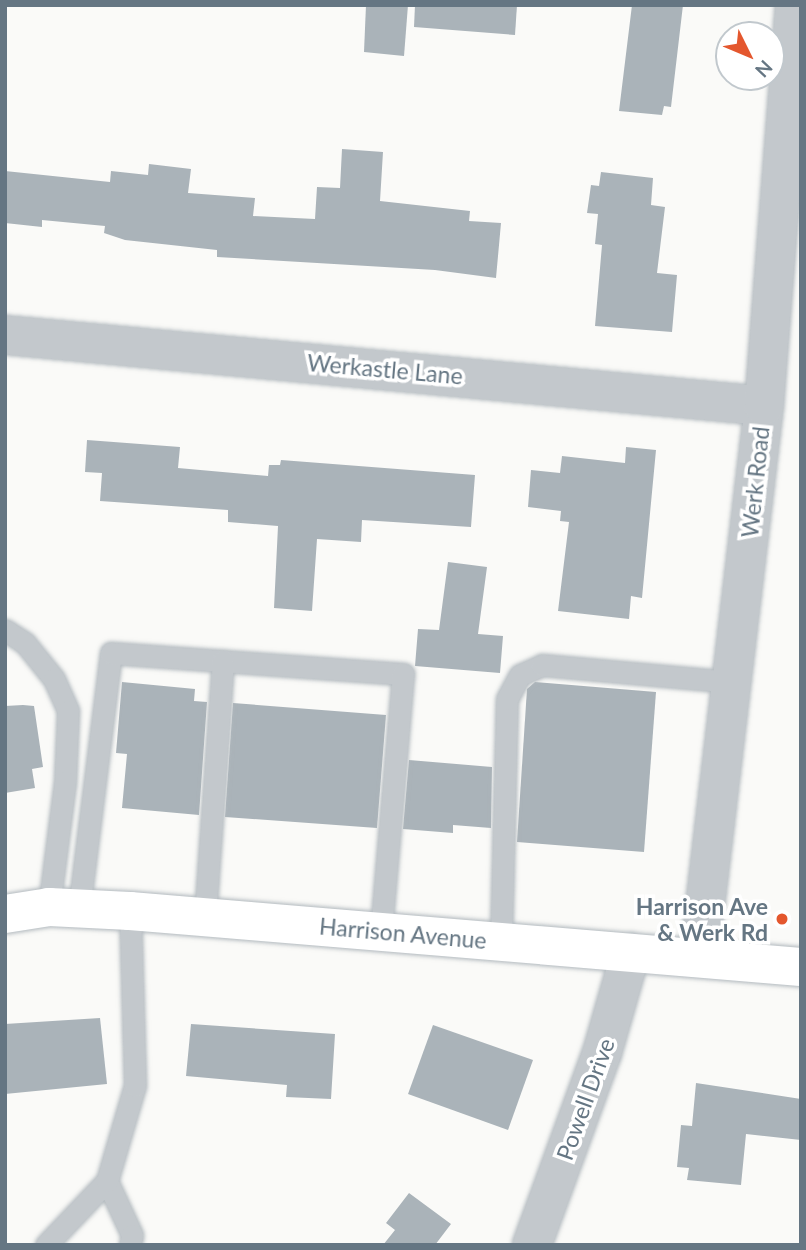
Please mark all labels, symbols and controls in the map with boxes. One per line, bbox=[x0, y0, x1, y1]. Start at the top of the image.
north arrow bbox=[715, 21, 785, 91]
text: N bbox=[751, 56, 778, 82]
street label: Werkastle Lane bbox=[306, 348, 464, 390]
street label: Werk Road bbox=[735, 425, 775, 539]
place label: Harrison Ave & Werk Rd bbox=[635, 892, 768, 946]
marker: Harrison Ave & Werk Rd bbox=[774, 911, 790, 927]
street label: Harrison Avenue bbox=[318, 912, 488, 954]
street label: Powell Drive bbox=[550, 1034, 620, 1164]

